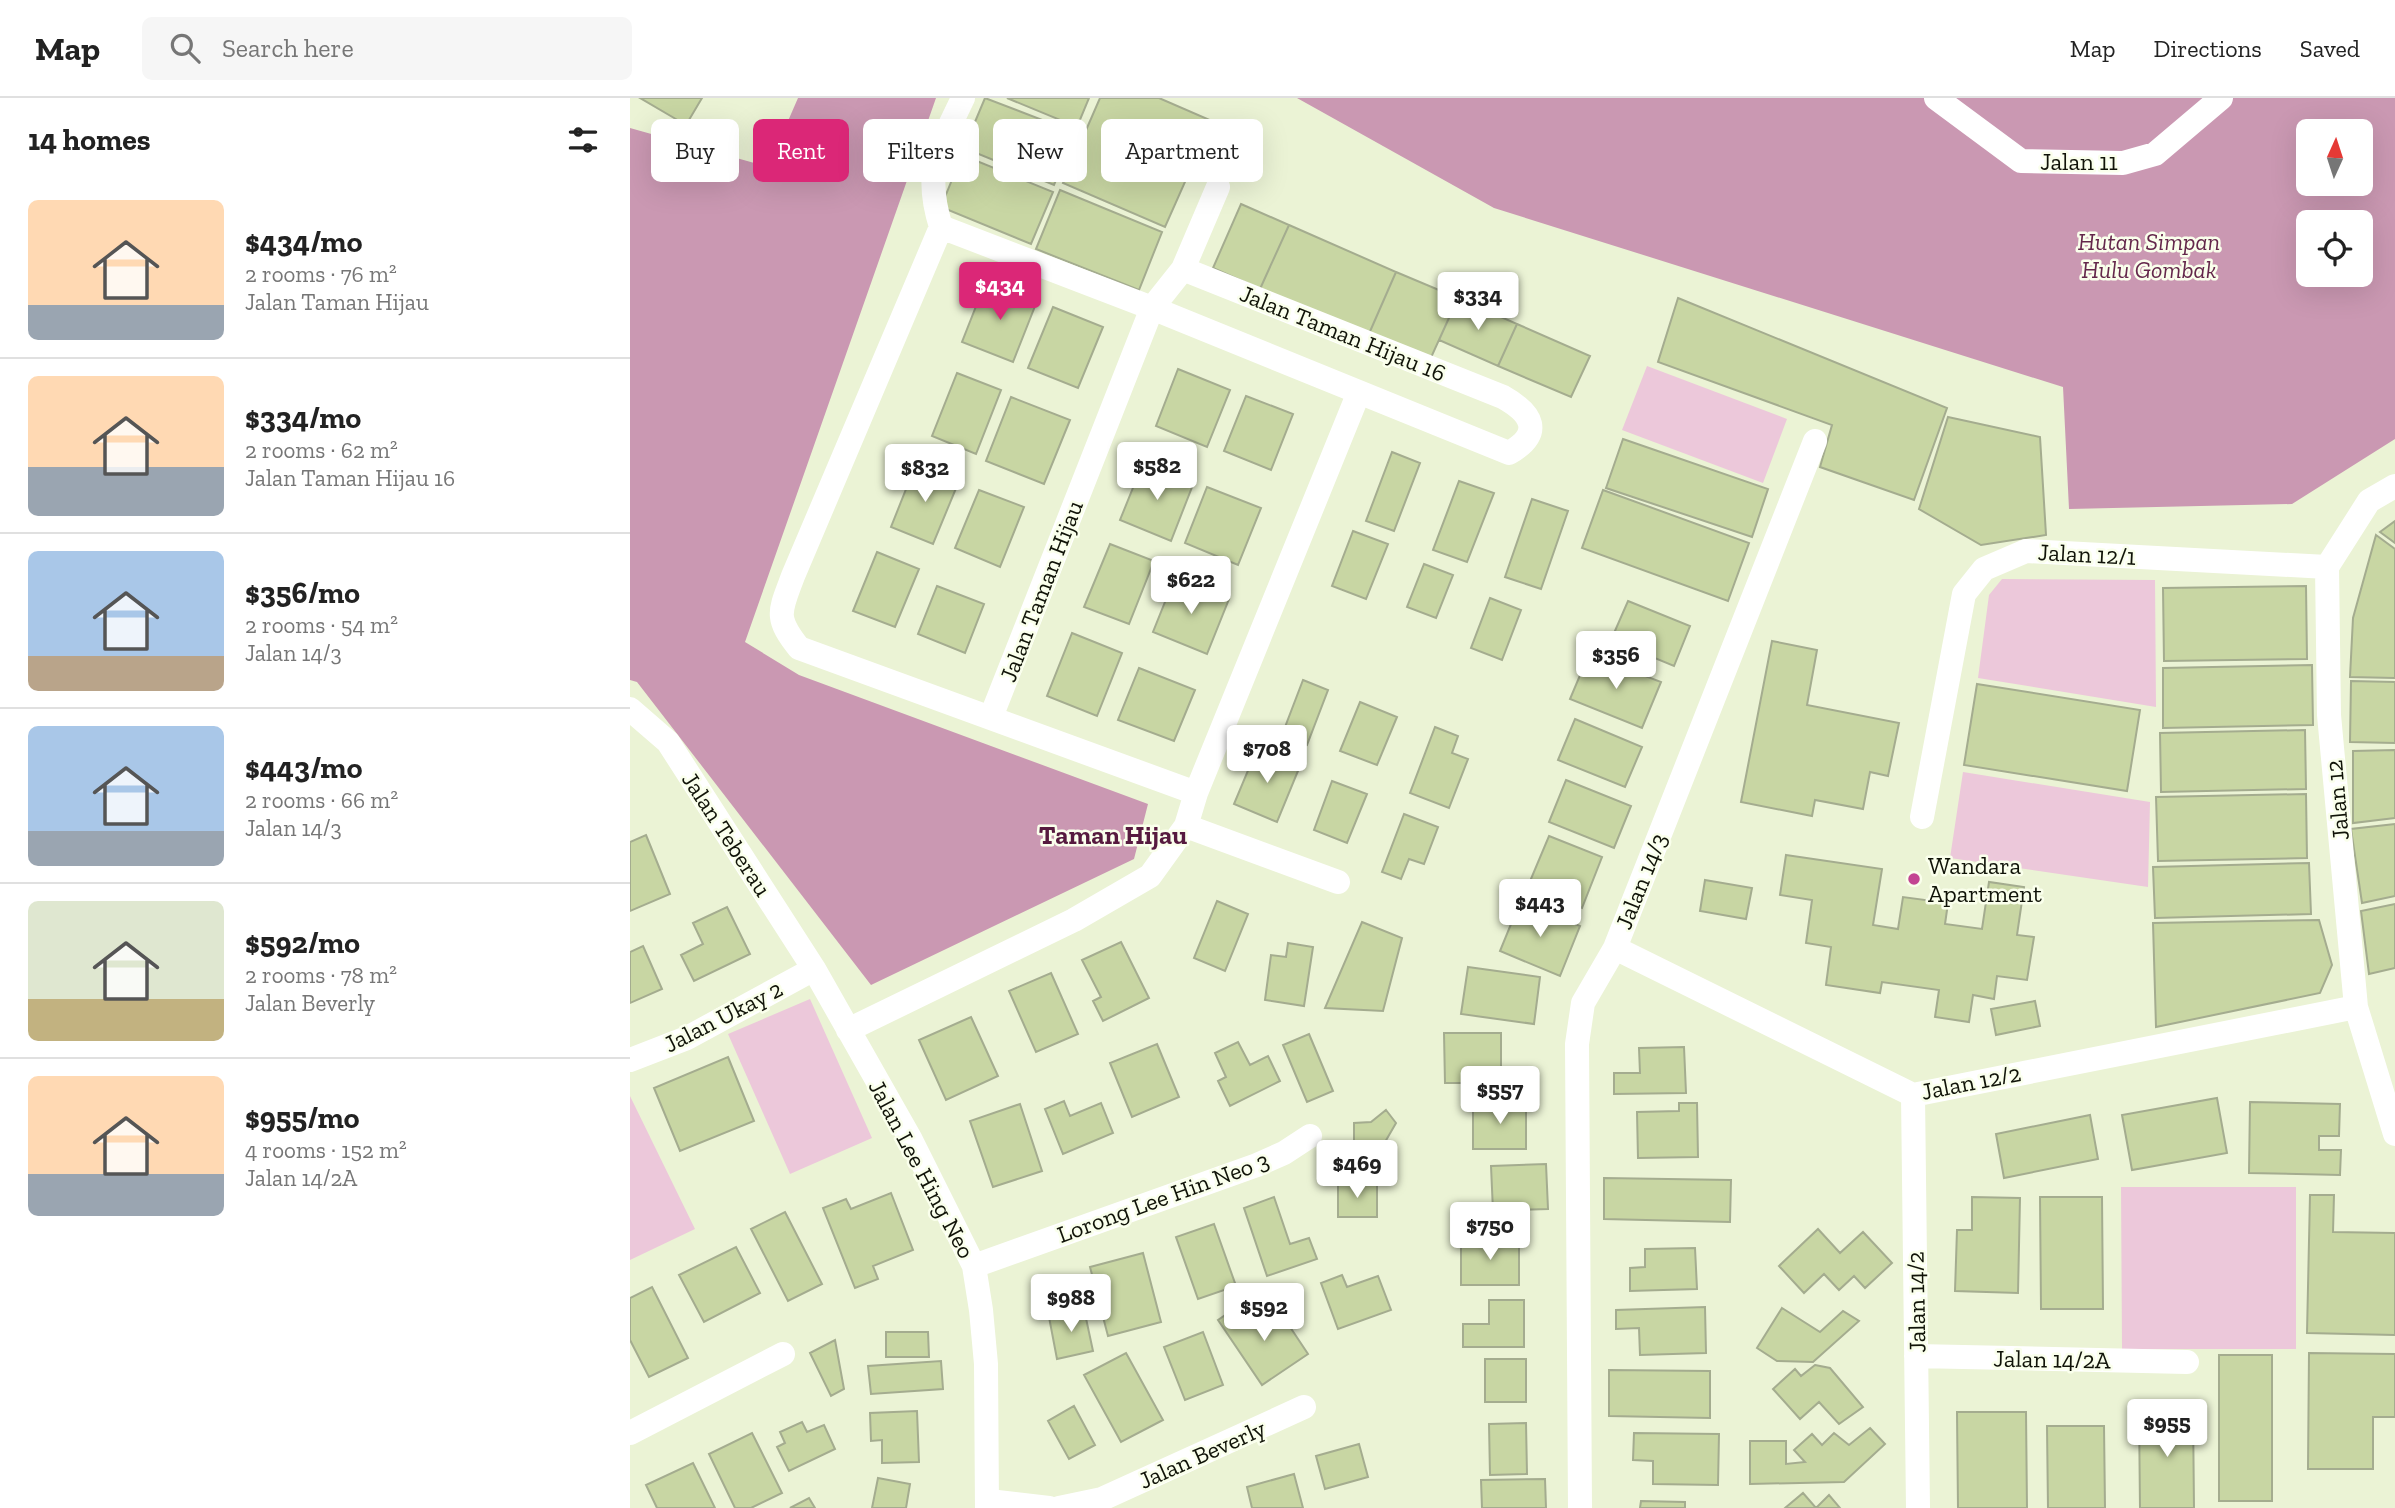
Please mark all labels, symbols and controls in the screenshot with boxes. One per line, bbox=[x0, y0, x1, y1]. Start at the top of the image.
search box bbox=[142, 17, 632, 80]
text: Map bbox=[35, 29, 100, 68]
icon: search bbox=[166, 29, 204, 67]
text: Search here bbox=[222, 32, 354, 64]
text: Map bbox=[2070, 34, 2116, 63]
text: Directions bbox=[2154, 34, 2262, 63]
text: Saved bbox=[2300, 34, 2360, 63]
chip: Buy bbox=[651, 119, 739, 182]
chip: Rent bbox=[753, 119, 849, 182]
chip: Filters bbox=[863, 119, 979, 182]
chip: New bbox=[993, 119, 1087, 182]
chip: Apartment bbox=[1101, 119, 1263, 182]
north arrow bbox=[2296, 119, 2373, 196]
map controls bbox=[2296, 119, 2373, 287]
icon: filters bbox=[564, 121, 602, 159]
text: 14 homes bbox=[28, 122, 151, 158]
street label: Jalan 11 bbox=[2040, 147, 2118, 176]
button: locate bbox=[2296, 210, 2373, 287]
text: $434/mo bbox=[245, 224, 362, 260]
park label: Hutan Simpan Hulu Gombak bbox=[2078, 227, 2220, 284]
icon: home bbox=[84, 228, 168, 312]
text: 2 rooms · 76 m² bbox=[245, 260, 397, 288]
pin: $434 bbox=[959, 262, 1041, 322]
text: $434 bbox=[975, 271, 1025, 299]
pin: $334 bbox=[1437, 272, 1519, 332]
street label: Jalan Taman Hijau 16 bbox=[1236, 278, 1450, 388]
text: $334 bbox=[1454, 281, 1502, 309]
text: Jalan Taman Hijau bbox=[245, 288, 429, 316]
text: $334/mo bbox=[245, 400, 361, 436]
icon: home bbox=[84, 404, 168, 488]
text: 2 rooms · 62 m² bbox=[245, 436, 398, 464]
pin: $582 bbox=[1116, 442, 1198, 502]
pin: $832 bbox=[884, 444, 966, 504]
text: $582 bbox=[1133, 451, 1181, 479]
text: $832 bbox=[901, 453, 949, 481]
text: Jalan Taman Hijau 16 bbox=[245, 464, 455, 492]
street label: Jalan Taman Hijau bbox=[993, 496, 1089, 686]
street label: Jalan 12/1 bbox=[2037, 537, 2137, 571]
pin: $622 bbox=[1150, 556, 1232, 616]
text: $622 bbox=[1167, 565, 1215, 593]
text: $356/mo bbox=[245, 575, 360, 611]
icon: home bbox=[84, 579, 168, 663]
text: 2 rooms · 54 m² bbox=[245, 611, 398, 639]
pin: $356 bbox=[1575, 632, 1657, 691]
text: Jalan 14/3 bbox=[245, 639, 342, 667]
text: $356 bbox=[1592, 640, 1640, 668]
pin: $708 bbox=[1226, 726, 1308, 785]
text: $708 bbox=[1243, 734, 1291, 762]
text: $443/mo bbox=[245, 750, 362, 786]
icon: home bbox=[84, 754, 168, 838]
street label: Jalan 12 bbox=[2319, 759, 2355, 841]
street label: Jalan Teberau bbox=[676, 766, 778, 902]
text: 2 rooms · 66 m² bbox=[245, 786, 398, 814]
text: Jalan 14/3 bbox=[245, 814, 342, 842]
district label: Taman Hijau bbox=[1039, 819, 1187, 851]
street label: Jalan 14/3 bbox=[1609, 829, 1673, 933]
place label: Wandara Apartment bbox=[1928, 851, 2042, 908]
marker: Wandara Apartment bbox=[1906, 871, 1922, 887]
pin: $443 bbox=[1499, 880, 1581, 939]
text: $443 bbox=[1515, 888, 1565, 916]
text: $592/mo bbox=[245, 925, 360, 961]
icon: home bbox=[84, 929, 168, 1013]
text: 2 rooms · 78 m² bbox=[245, 961, 397, 989]
street label: Jalan Ukay 2 bbox=[659, 974, 787, 1058]
text: Jalan Beverly bbox=[245, 989, 375, 1017]
street label: Jalan 12/2 bbox=[1919, 1058, 2023, 1106]
pin: $557 bbox=[1459, 1066, 1541, 1126]
street label: Jalan Lee Hing Neo bbox=[863, 1075, 981, 1263]
text: $557 bbox=[1477, 1075, 1523, 1103]
text: $955/mo bbox=[245, 1100, 360, 1136]
icon: home bbox=[84, 1104, 168, 1188]
text: 4 rooms · 152 m² bbox=[245, 1136, 407, 1164]
pin: $469 bbox=[1316, 1140, 1398, 1200]
street label: Lorong Lee Hin Neo 3 bbox=[1053, 1145, 1273, 1249]
text: $469 bbox=[1332, 1149, 1382, 1177]
text: Jalan 14/2A bbox=[245, 1164, 357, 1192]
pin: $750 bbox=[1449, 1202, 1531, 1262]
text: $750 bbox=[1466, 1211, 1514, 1239]
street label: Jalan 14/2 bbox=[1901, 1251, 1931, 1353]
pin: $988 bbox=[1030, 1274, 1112, 1334]
text: $988 bbox=[1047, 1283, 1095, 1311]
pin: $592 bbox=[1223, 1284, 1305, 1343]
text: $592 bbox=[1240, 1292, 1288, 1320]
street label: Jalan 14/2A bbox=[1993, 1343, 2111, 1375]
pin: $955 bbox=[2126, 1400, 2208, 1459]
text: $955 bbox=[2143, 1408, 2191, 1436]
street label: Jalan Beverly bbox=[1134, 1413, 1271, 1495]

